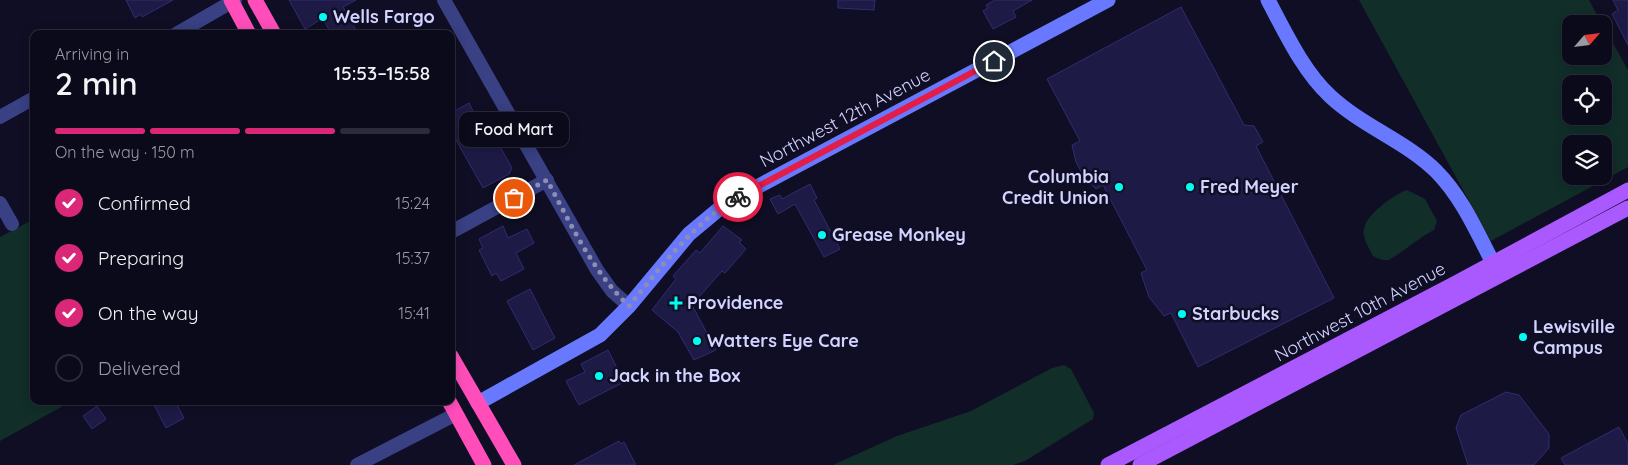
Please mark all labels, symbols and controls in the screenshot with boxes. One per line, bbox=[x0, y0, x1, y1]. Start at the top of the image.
place label: Wells Fargo bbox=[333, 5, 435, 28]
marker: Wells Fargo bbox=[317, 11, 329, 23]
north arrow bbox=[1562, 15, 1612, 65]
map controls bbox=[1562, 15, 1612, 185]
pin bbox=[973, 40, 1015, 82]
text: Arriving in bbox=[55, 44, 129, 64]
icon: home bbox=[980, 47, 1008, 75]
text: 15:53–15:58 bbox=[334, 61, 430, 85]
text: 2 min bbox=[55, 63, 138, 103]
street label: Northwest 12th Avenue bbox=[756, 63, 934, 172]
button: locate bbox=[1562, 75, 1612, 125]
callout: Food Mart bbox=[459, 113, 569, 148]
text: Food Mart bbox=[475, 119, 553, 139]
button: layers bbox=[1562, 135, 1612, 185]
text: On the way · 150 m bbox=[55, 142, 195, 162]
place label: Columbia Credit Union bbox=[1002, 165, 1109, 209]
courier bbox=[713, 172, 763, 222]
place label: Fred Meyer bbox=[1200, 175, 1299, 198]
pin bbox=[493, 177, 535, 219]
marker: Columbia Credit Union bbox=[1113, 181, 1125, 193]
marker: Fred Meyer bbox=[1184, 181, 1196, 193]
icon: bike bbox=[724, 183, 752, 211]
icon: bag bbox=[500, 184, 528, 212]
icon: check bbox=[55, 189, 83, 217]
text: Confirmed bbox=[98, 191, 191, 215]
text: 15:24 bbox=[395, 193, 430, 213]
place label: Grease Monkey bbox=[832, 223, 966, 246]
marker: Grease Monkey bbox=[816, 229, 828, 241]
icon: check bbox=[55, 244, 83, 272]
text: Preparing bbox=[98, 246, 184, 270]
text: 15:37 bbox=[396, 248, 430, 268]
street label: Northwest 10th Avenue bbox=[1270, 257, 1449, 366]
place label: Providence bbox=[687, 291, 783, 314]
marker: Providence bbox=[669, 296, 683, 310]
icon: check bbox=[55, 299, 83, 327]
text: On the way bbox=[98, 301, 199, 325]
place label: Starbucks bbox=[1192, 302, 1280, 325]
text: 15:41 bbox=[398, 303, 430, 323]
marker: Starbucks bbox=[1176, 308, 1188, 320]
place label: Lewisville Campus bbox=[1533, 315, 1615, 359]
place label: Watters Eye Care bbox=[707, 329, 859, 352]
marker: Lewisville Campus bbox=[1517, 331, 1529, 343]
marker: Watters Eye Care bbox=[691, 335, 703, 347]
text: Delivered bbox=[98, 356, 181, 380]
place label: Jack in the Box bbox=[609, 364, 740, 387]
marker: Jack in the Box bbox=[593, 370, 605, 382]

